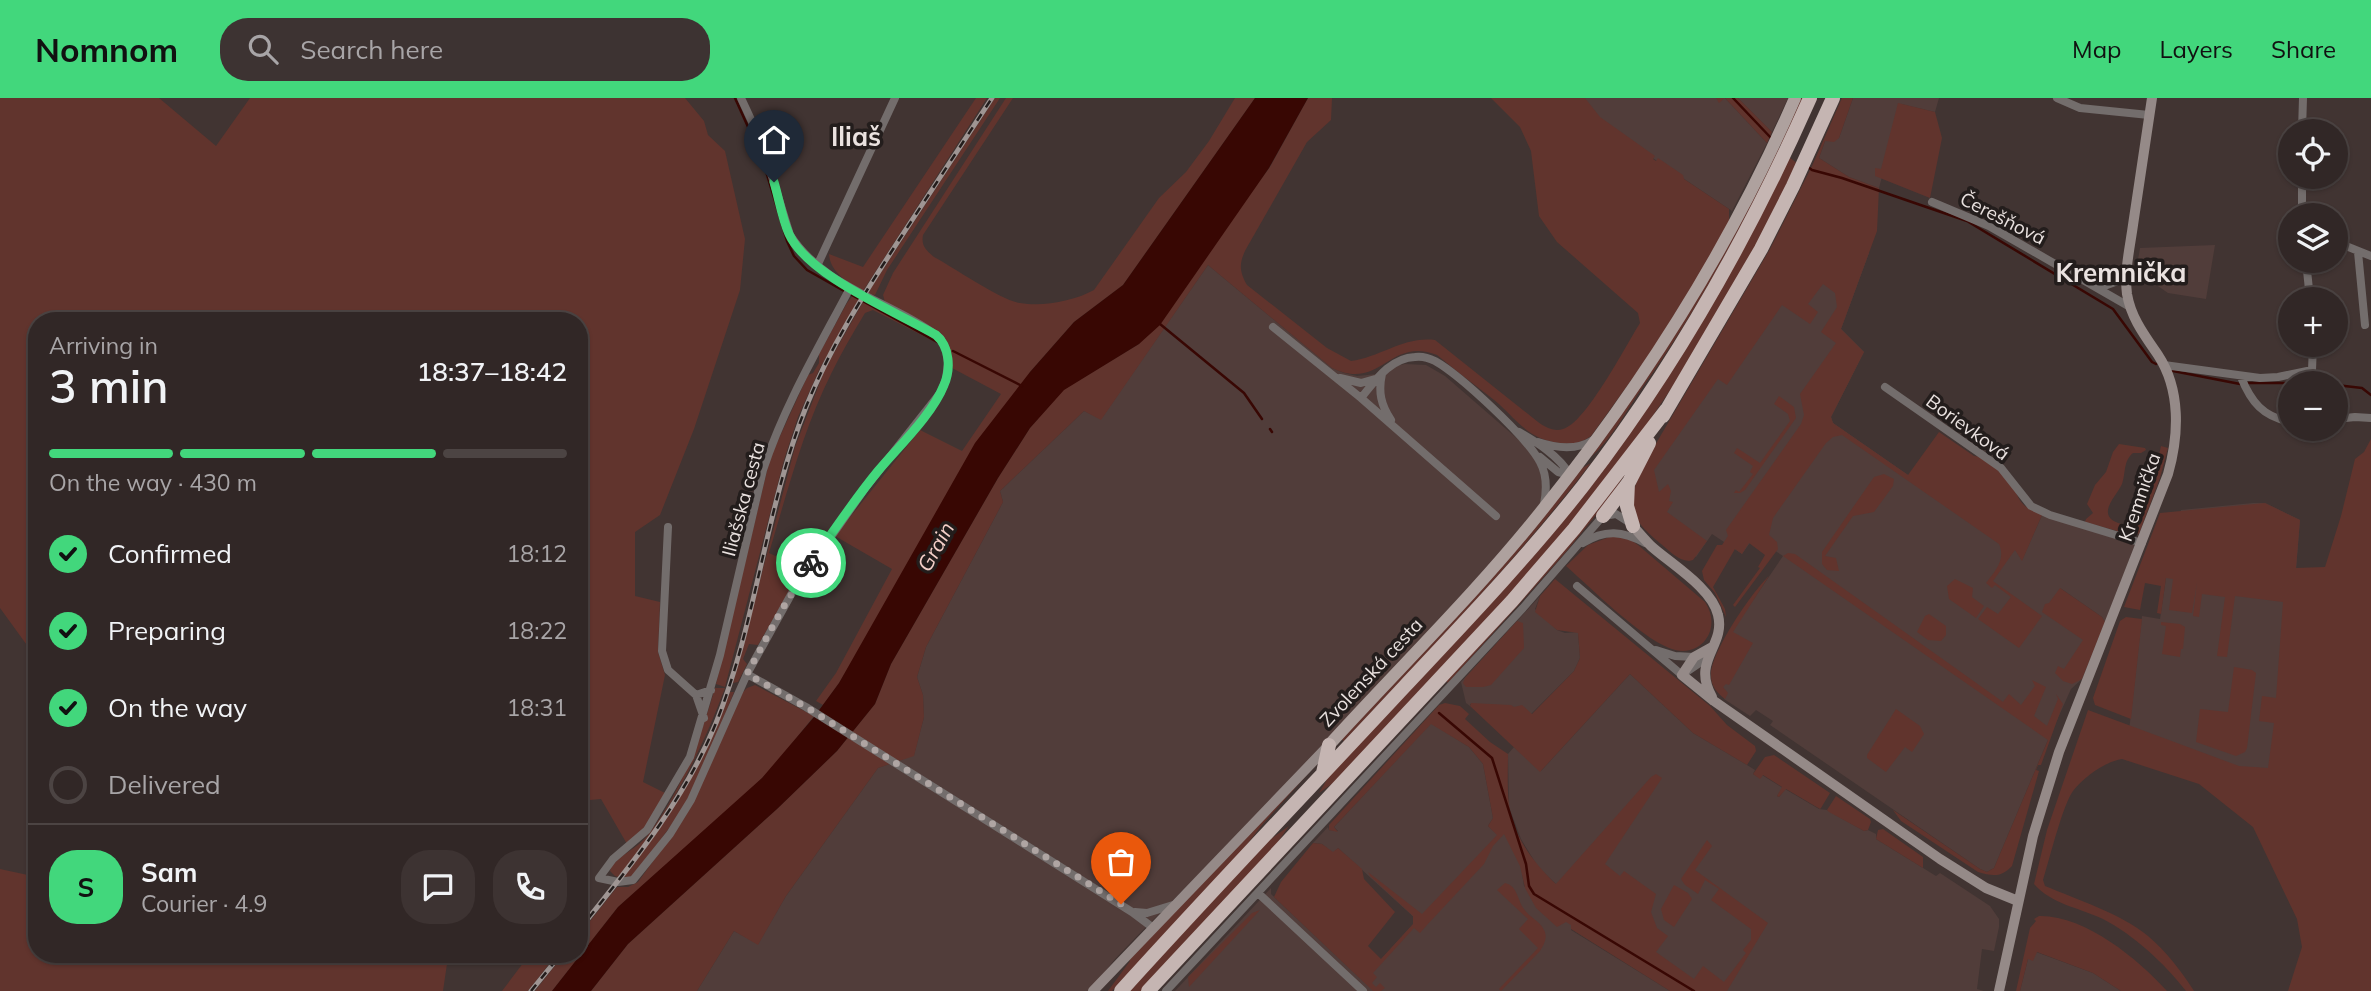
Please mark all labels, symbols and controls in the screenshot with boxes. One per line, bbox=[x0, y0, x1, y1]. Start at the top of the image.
search box bbox=[220, 18, 710, 81]
text: Nomnom bbox=[35, 29, 178, 70]
icon: search bbox=[244, 30, 282, 68]
text: Search here bbox=[300, 33, 443, 66]
text: Map bbox=[2072, 34, 2121, 64]
text: Layers bbox=[2159, 34, 2233, 64]
text: Share bbox=[2271, 34, 2336, 64]
pin bbox=[744, 110, 804, 182]
map controls bbox=[2278, 119, 2348, 441]
button: locate bbox=[2278, 119, 2348, 189]
district label: Iliaš bbox=[831, 120, 881, 153]
icon: home bbox=[755, 121, 793, 159]
street label: Čerešňová bbox=[1956, 186, 2050, 250]
button: layers bbox=[2278, 203, 2348, 273]
district label: Kremnička bbox=[2056, 256, 2186, 289]
button: + bbox=[2278, 287, 2348, 357]
text: Arriving in bbox=[49, 331, 158, 360]
text: 18:37–18:42 bbox=[417, 355, 567, 388]
text: 3 min bbox=[49, 357, 168, 415]
button: − bbox=[2278, 371, 2348, 441]
street label: Borievková bbox=[1922, 389, 2014, 465]
street label: Iliašska cesta bbox=[716, 439, 770, 559]
street label: Kremnička bbox=[2113, 450, 2165, 544]
text: On the way · 430 m bbox=[49, 468, 257, 497]
water label: Grain bbox=[911, 517, 959, 576]
courier bbox=[776, 528, 846, 598]
icon: check bbox=[49, 535, 87, 573]
text: Confirmed bbox=[108, 537, 232, 570]
text: 18:12 bbox=[507, 539, 567, 568]
icon: bike bbox=[792, 544, 830, 582]
icon: check bbox=[49, 612, 87, 650]
street label: Zvolenská cesta bbox=[1314, 613, 1428, 731]
text: Preparing bbox=[108, 614, 226, 647]
text: 18:22 bbox=[507, 616, 567, 645]
icon: check bbox=[49, 689, 87, 727]
text: On the way bbox=[108, 691, 247, 724]
text: 18:31 bbox=[507, 693, 567, 722]
text: Delivered bbox=[108, 768, 221, 801]
pin bbox=[1091, 832, 1151, 904]
icon: bag bbox=[1102, 843, 1140, 881]
button: chat bbox=[401, 850, 475, 924]
button: phone bbox=[493, 850, 567, 924]
text: Sam bbox=[141, 856, 197, 889]
text: S bbox=[78, 871, 94, 904]
text: Courier · 4.9 bbox=[141, 889, 267, 918]

